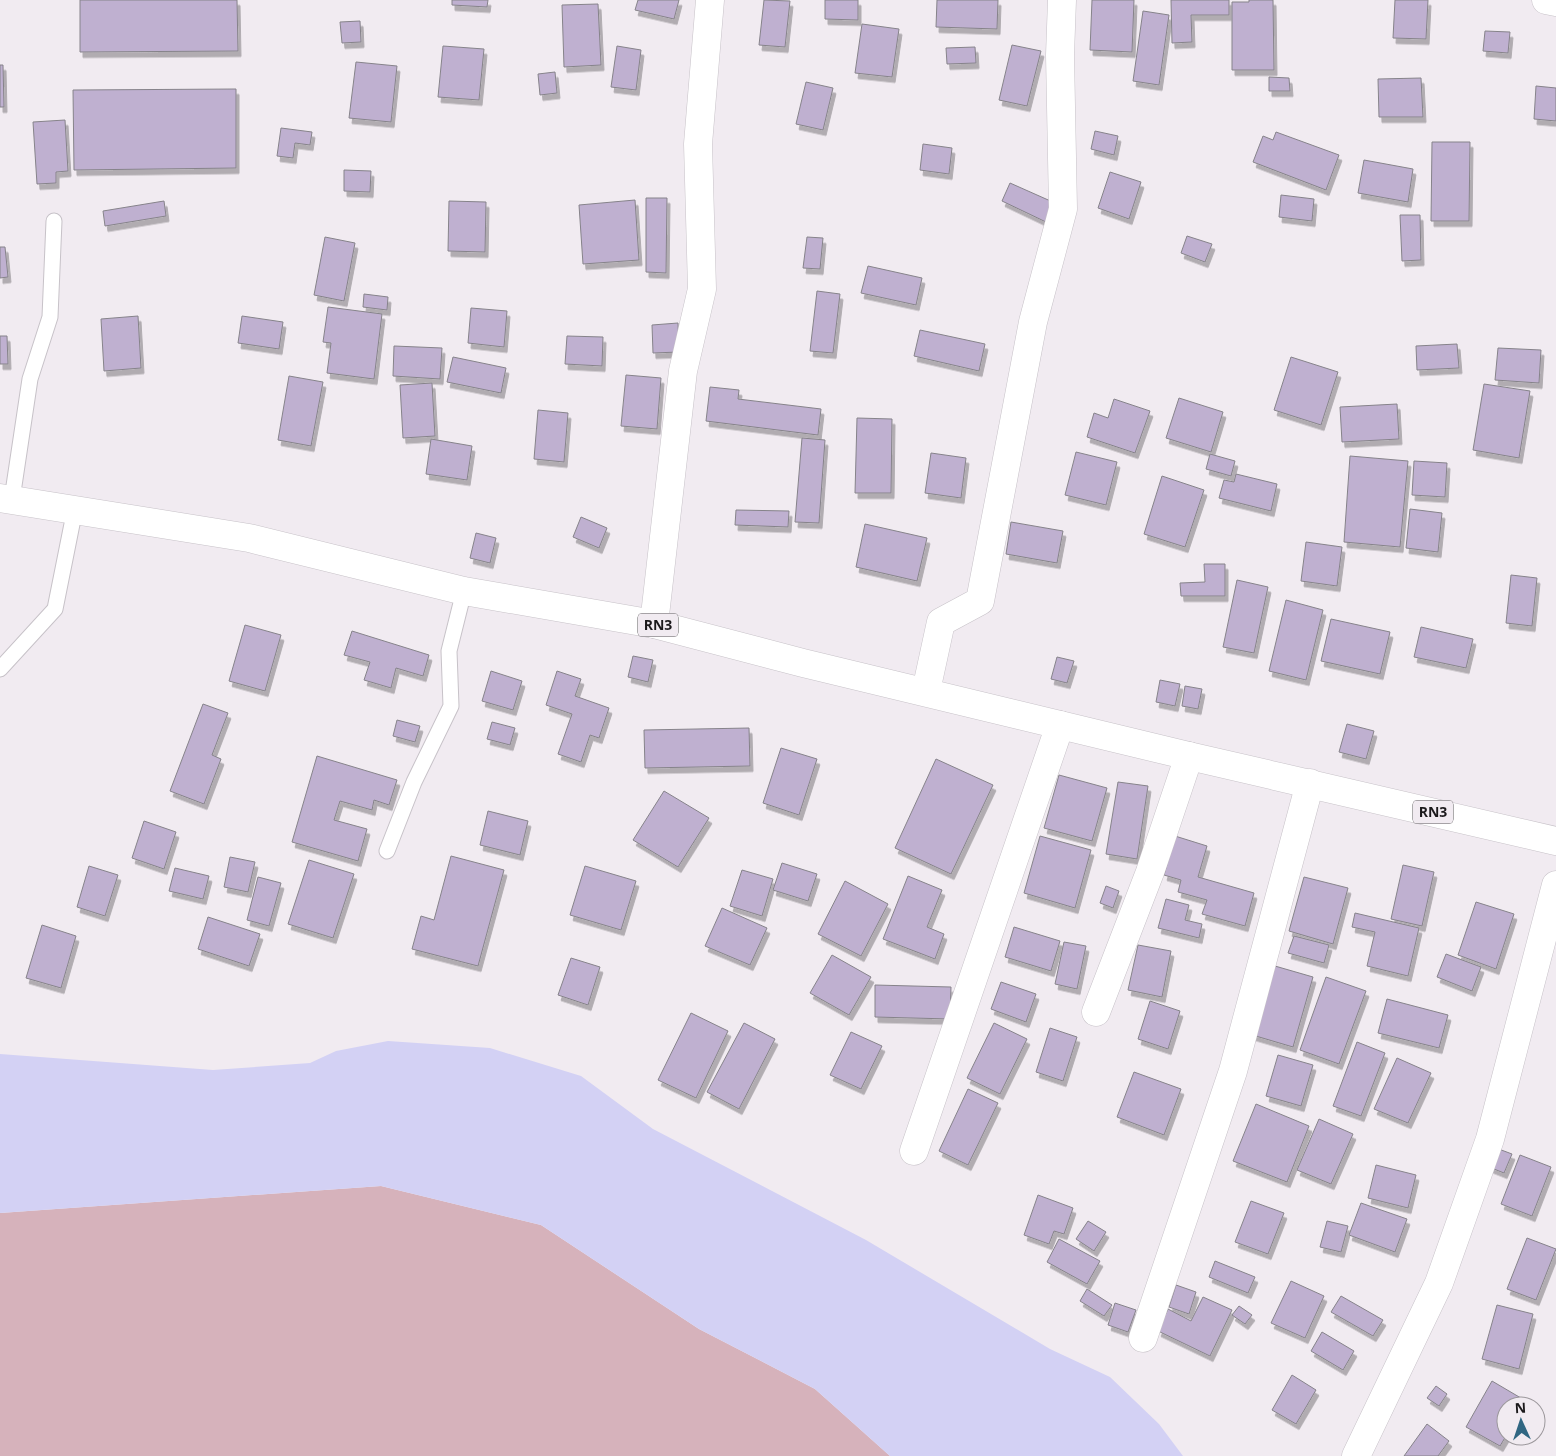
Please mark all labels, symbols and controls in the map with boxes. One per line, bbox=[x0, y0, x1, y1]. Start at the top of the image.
road number: RN3 bbox=[638, 614, 678, 636]
road number: RN3 bbox=[1413, 800, 1453, 824]
north arrow bbox=[1496, 1396, 1546, 1446]
text: N bbox=[1514, 1398, 1526, 1417]

